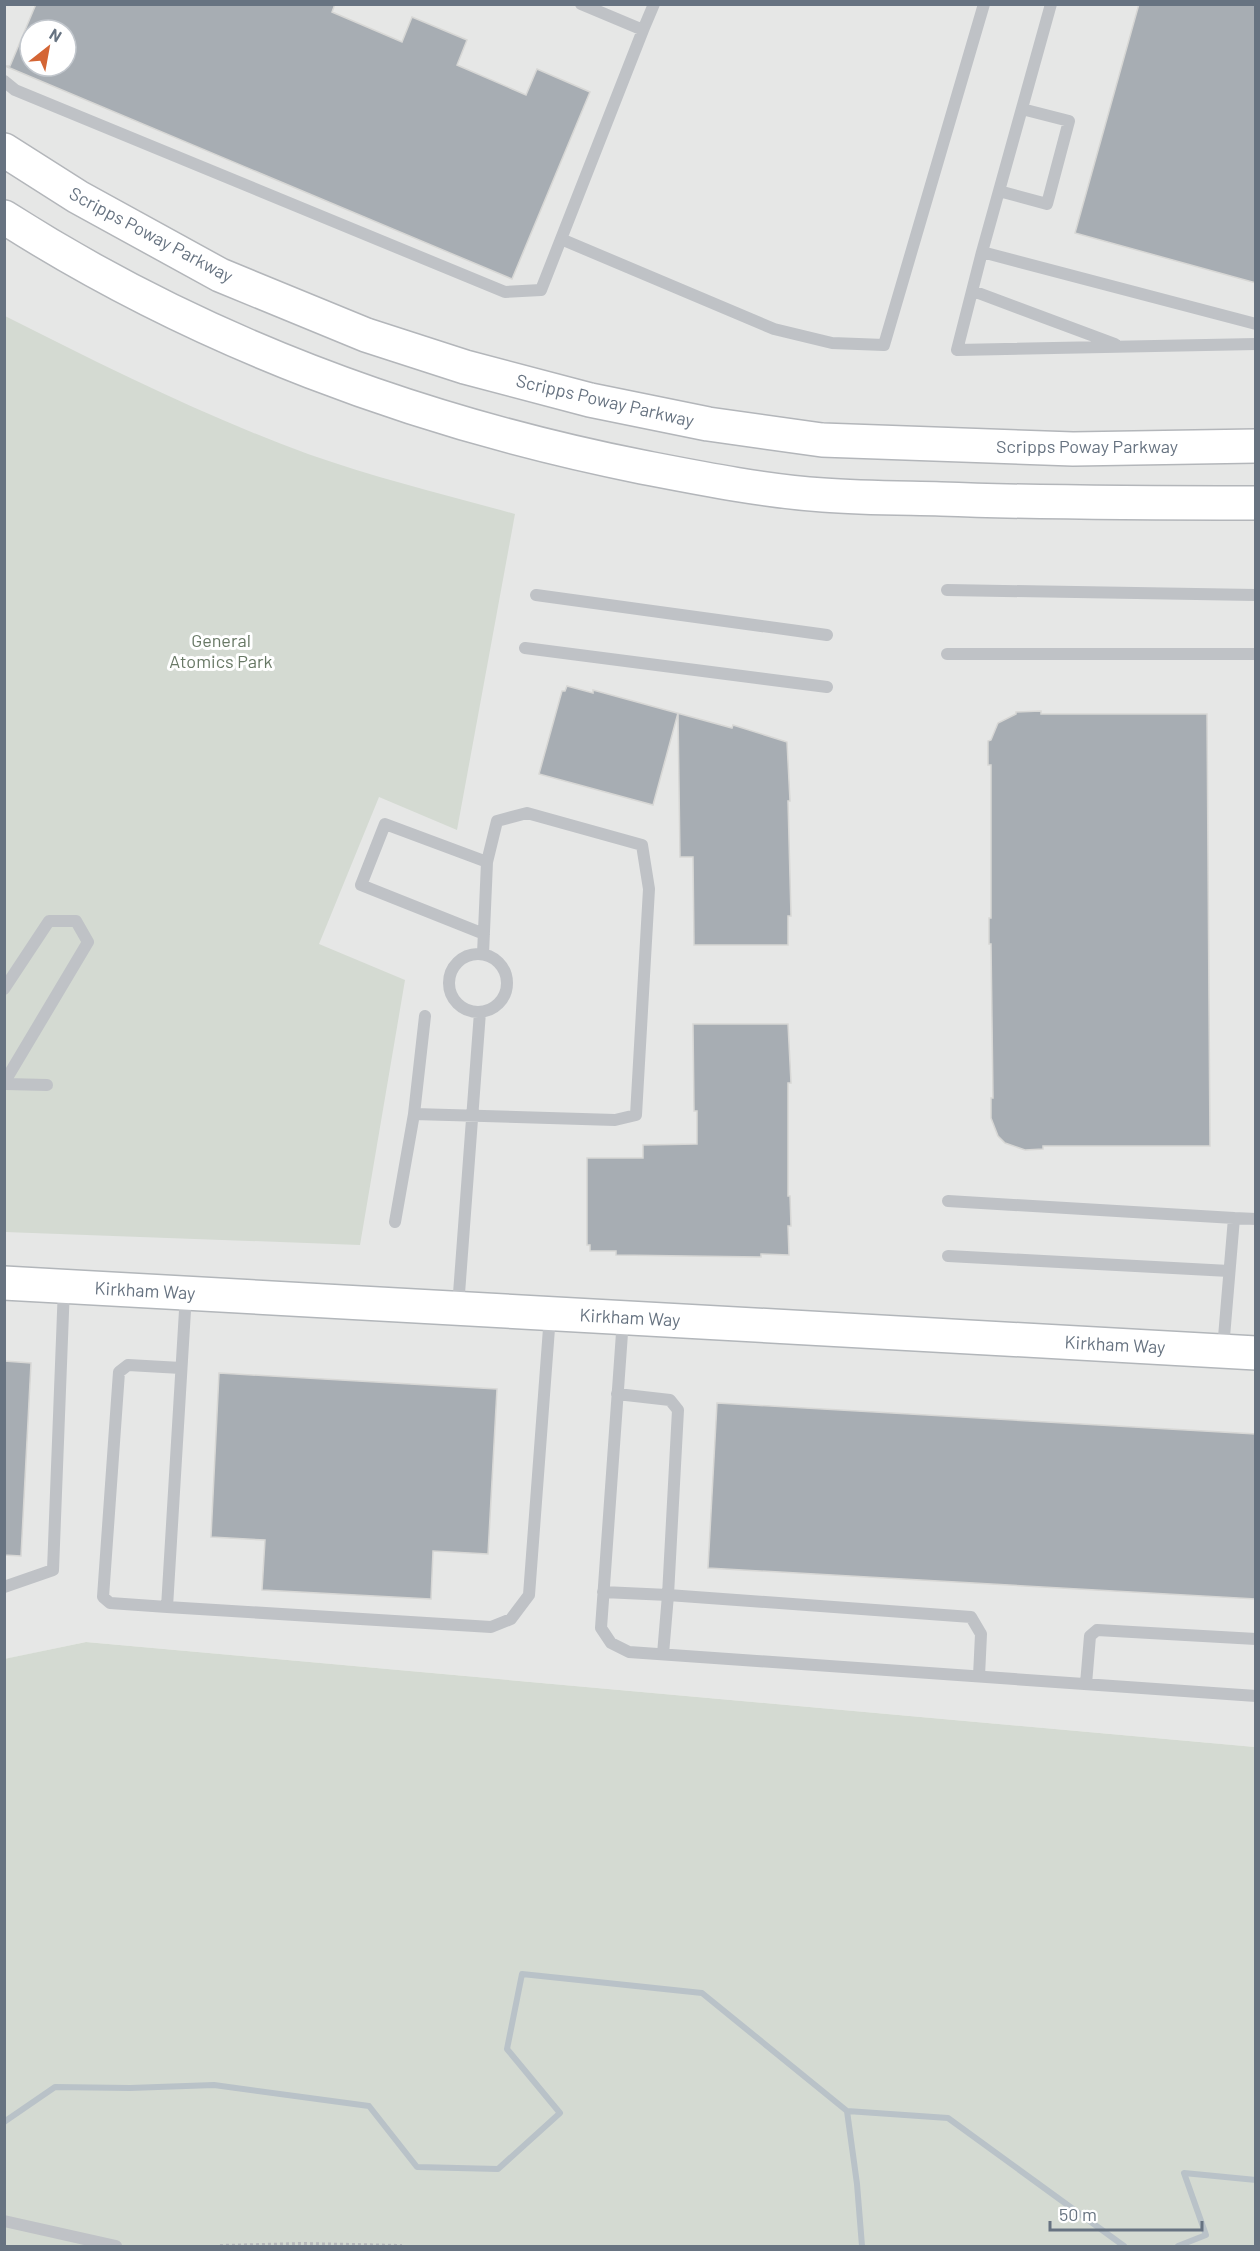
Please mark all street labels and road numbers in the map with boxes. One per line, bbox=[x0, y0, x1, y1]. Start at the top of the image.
street label: Scripps Poway Parkway bbox=[66, 182, 237, 287]
street label: Scripps Poway Parkway bbox=[514, 369, 696, 431]
street label: Scripps Poway Parkway bbox=[996, 435, 1178, 457]
street label: Kirkham Way bbox=[94, 1276, 196, 1304]
street label: Kirkham Way bbox=[579, 1303, 681, 1331]
street label: Kirkham Way bbox=[1064, 1330, 1166, 1358]

